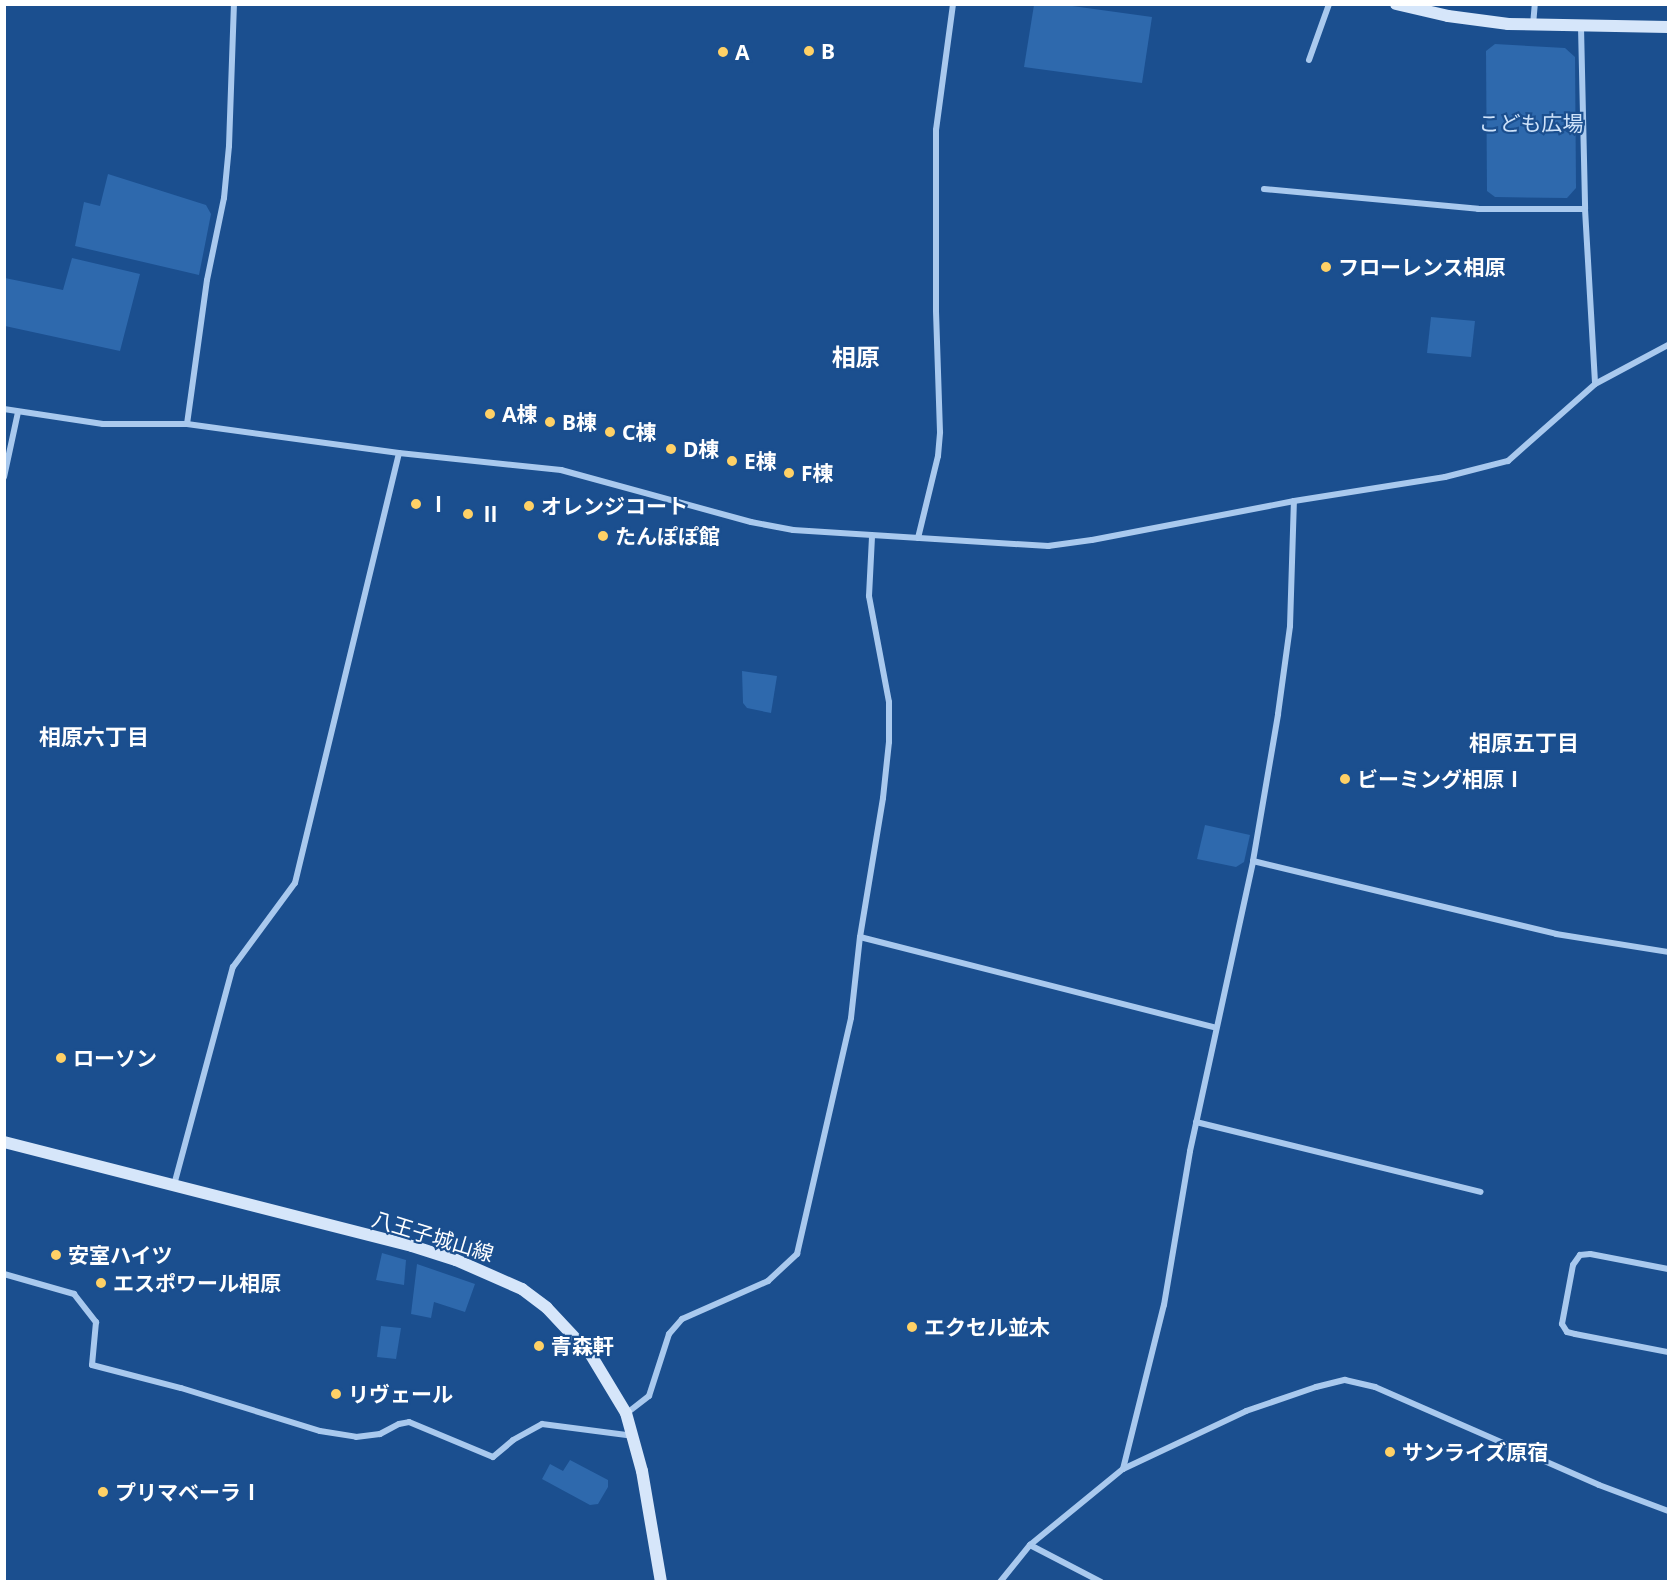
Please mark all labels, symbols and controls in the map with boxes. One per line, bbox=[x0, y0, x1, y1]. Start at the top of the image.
place label: B bbox=[821, 38, 835, 64]
place label: A bbox=[735, 39, 750, 65]
marker: B bbox=[802, 44, 816, 58]
marker: A bbox=[716, 45, 730, 59]
park label: こども広場 bbox=[1479, 110, 1583, 136]
place label: フローレンス相原 bbox=[1338, 254, 1506, 280]
marker: フローレンス相原 bbox=[1319, 260, 1333, 274]
district label: 相原 bbox=[832, 343, 880, 371]
place label: A棟 bbox=[502, 401, 538, 427]
marker: A棟 bbox=[483, 407, 497, 421]
place label: B棟 bbox=[562, 409, 597, 435]
marker: B棟 bbox=[543, 415, 557, 429]
place label: C棟 bbox=[622, 419, 656, 445]
marker: C棟 bbox=[603, 425, 617, 439]
place label: D棟 bbox=[683, 436, 719, 462]
marker: D棟 bbox=[664, 442, 678, 456]
place label: E棟 bbox=[744, 448, 777, 474]
marker: E棟 bbox=[725, 454, 739, 468]
place label: F棟 bbox=[801, 460, 834, 486]
marker: F棟 bbox=[782, 466, 796, 480]
place label: Ⅰ bbox=[428, 491, 449, 517]
place label: オレンジコート bbox=[541, 493, 688, 519]
marker: Ⅰ bbox=[409, 497, 423, 511]
marker: オレンジコート bbox=[522, 499, 536, 513]
place label: Ⅱ bbox=[480, 501, 501, 527]
marker: Ⅱ bbox=[461, 507, 475, 521]
place label: たんぽぽ館 bbox=[615, 523, 720, 549]
marker: たんぽぽ館 bbox=[596, 529, 610, 543]
district label: 相原六丁目 bbox=[39, 724, 149, 750]
district label: 相原五丁目 bbox=[1469, 730, 1579, 756]
place label: ビーミング相原Ⅰ bbox=[1357, 766, 1525, 792]
marker: ビーミング相原Ⅰ bbox=[1338, 772, 1352, 786]
place label: ローソン bbox=[73, 1045, 157, 1071]
marker: ローソン bbox=[54, 1051, 68, 1065]
street label: 八王子城山線 bbox=[369, 1206, 497, 1266]
place label: 安室ハイツ bbox=[68, 1242, 173, 1268]
marker: 安室ハイツ bbox=[49, 1248, 63, 1262]
place label: エスポワール相原 bbox=[113, 1270, 281, 1296]
marker: エスポワール相原 bbox=[94, 1276, 108, 1290]
place label: エクセル並木 bbox=[924, 1314, 1050, 1340]
marker: エクセル並木 bbox=[905, 1320, 919, 1334]
place label: 青森軒 bbox=[551, 1333, 614, 1359]
marker: 青森軒 bbox=[532, 1339, 546, 1353]
place label: リヴェール bbox=[348, 1381, 453, 1407]
marker: リヴェール bbox=[329, 1387, 343, 1401]
place label: サンライズ原宿 bbox=[1402, 1439, 1549, 1465]
marker: サンライズ原宿 bbox=[1383, 1445, 1397, 1459]
place label: プリマベーラⅠ bbox=[115, 1479, 262, 1505]
marker: プリマベーラⅠ bbox=[96, 1485, 110, 1499]

